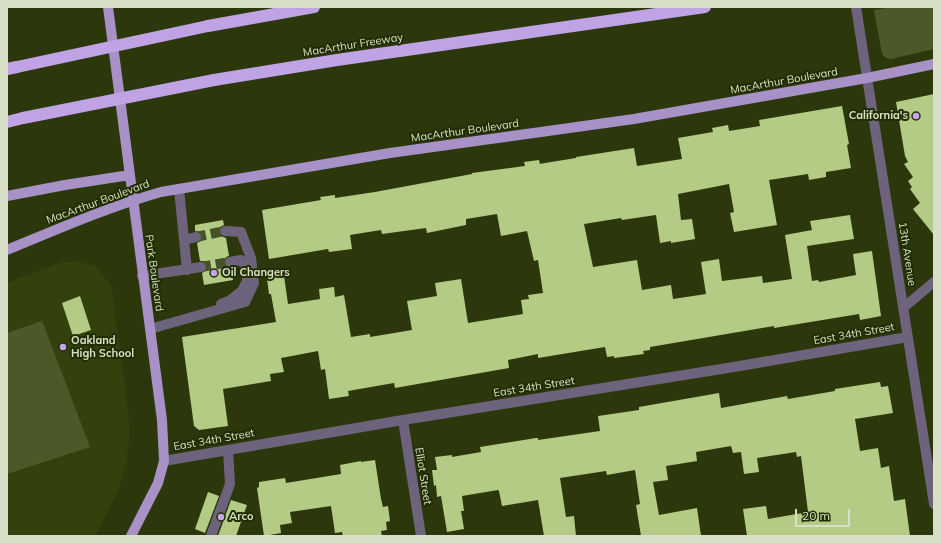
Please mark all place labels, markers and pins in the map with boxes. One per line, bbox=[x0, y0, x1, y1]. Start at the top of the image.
place label: California's bbox=[849, 109, 908, 123]
marker: California's bbox=[911, 111, 921, 121]
place label: Oil Changers bbox=[222, 266, 290, 280]
marker: Oil Changers bbox=[209, 268, 219, 278]
place label: Oakland High School bbox=[71, 334, 134, 360]
marker: Oakland High School bbox=[58, 342, 68, 352]
place label: Arco bbox=[229, 510, 253, 524]
marker: Arco bbox=[216, 512, 226, 522]

